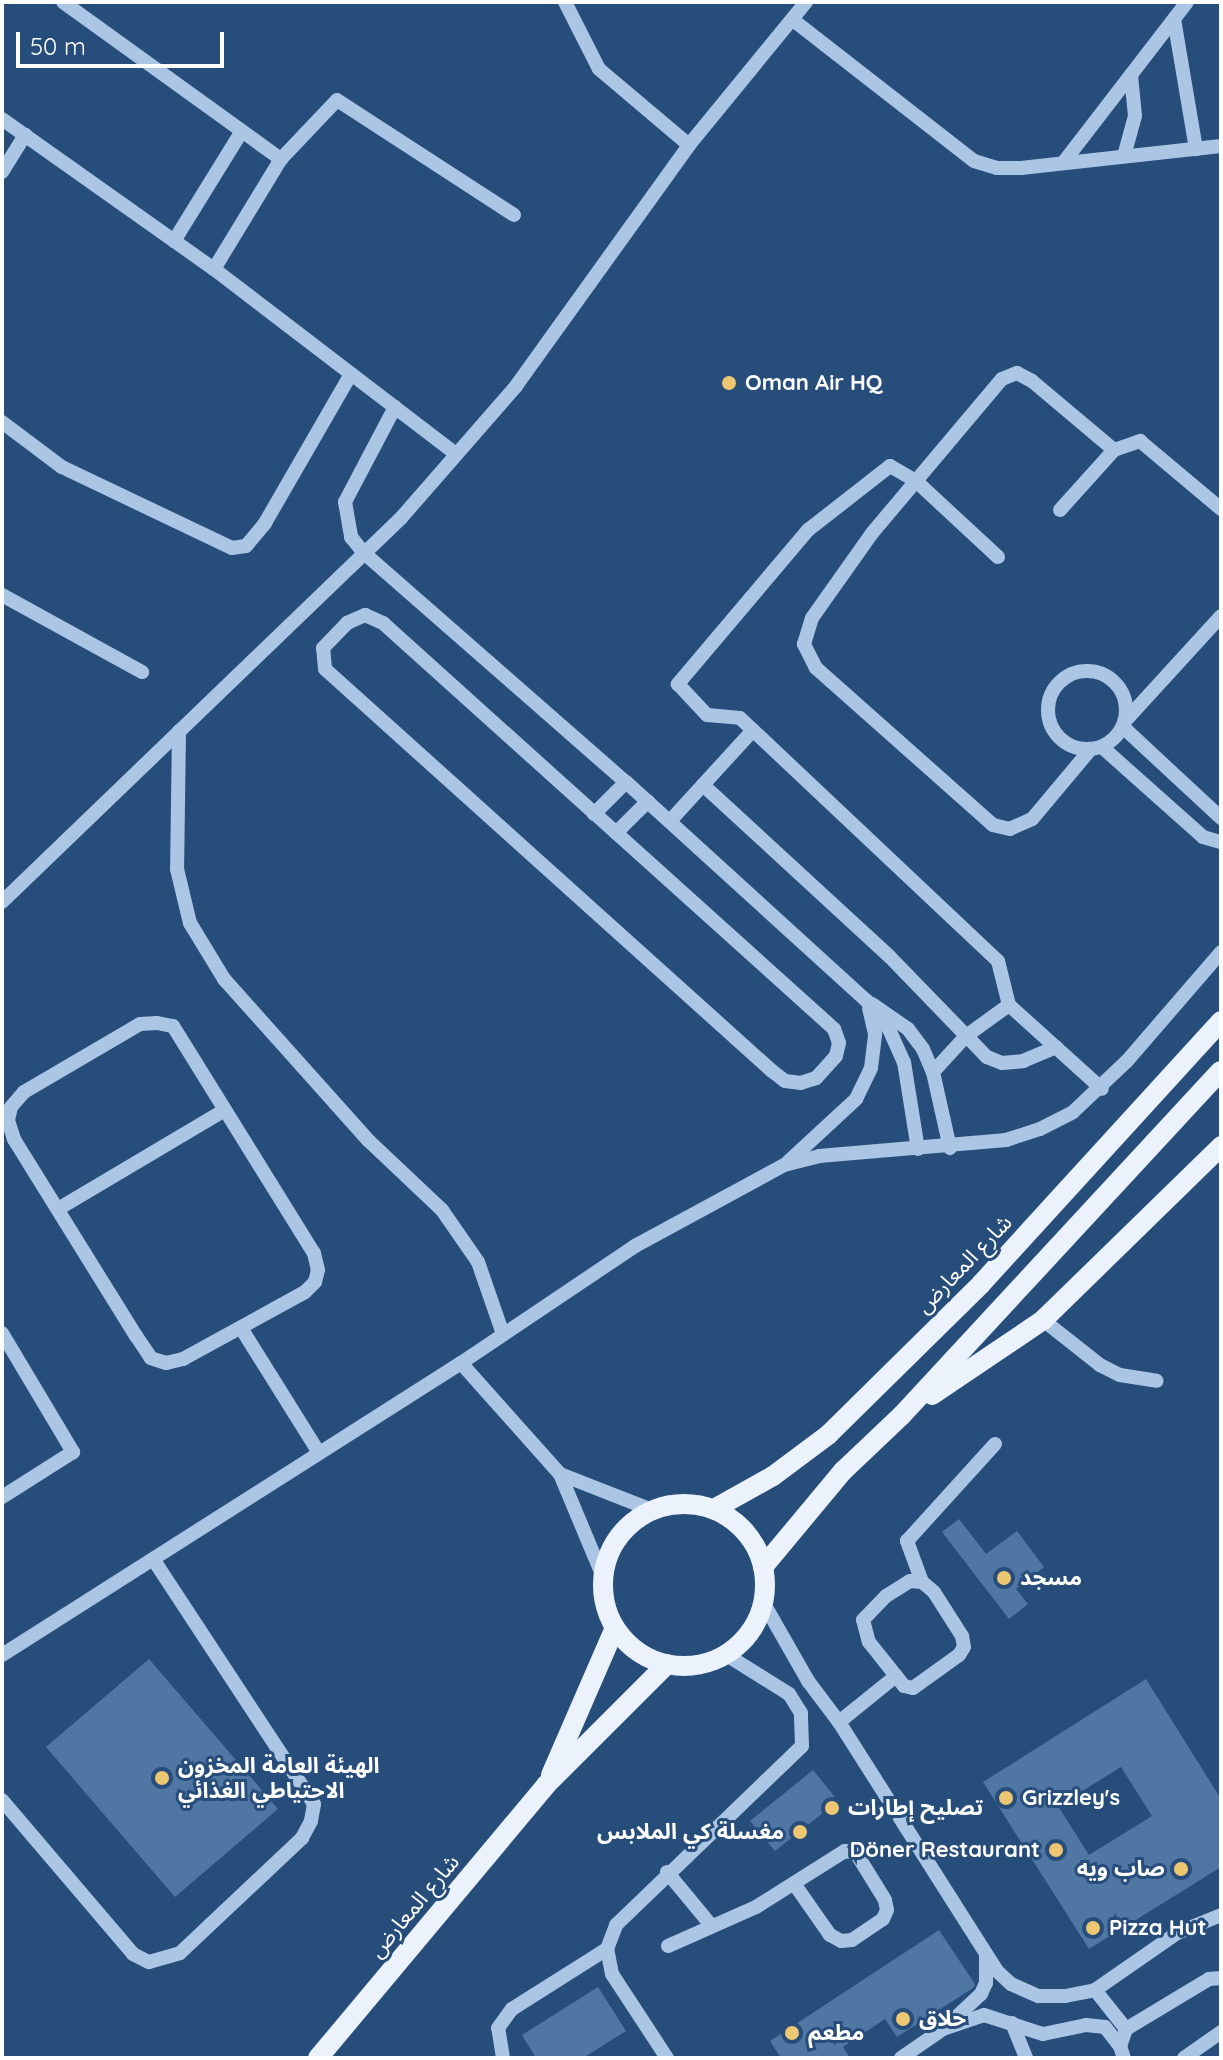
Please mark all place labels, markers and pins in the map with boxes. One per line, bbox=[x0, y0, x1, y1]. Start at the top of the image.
place label: Oman Air HQ bbox=[745, 370, 882, 396]
marker: Oman Air HQ bbox=[720, 374, 738, 392]
place label: مسجد bbox=[1020, 1565, 1082, 1591]
marker: مسجد bbox=[995, 1569, 1013, 1587]
place label: الهيئة العامة المخزون الاحتياطي الغذائي bbox=[178, 1752, 380, 1804]
marker: الهيئة العامة المخزون الاحتياطي الغذائي bbox=[153, 1769, 171, 1787]
place label: Grizzley's bbox=[1022, 1785, 1120, 1811]
marker: Grizzley's bbox=[997, 1789, 1015, 1807]
place label: تصليح إطارات bbox=[848, 1795, 983, 1821]
marker: تصليح إطارات bbox=[823, 1799, 841, 1817]
place label: مغسلة كي الملابس bbox=[597, 1819, 784, 1845]
marker: مغسلة كي الملابس bbox=[791, 1823, 809, 1841]
place label: Döner Restaurant bbox=[849, 1837, 1040, 1863]
marker: Döner Restaurant bbox=[1047, 1841, 1065, 1859]
place label: صاب ويه bbox=[1077, 1856, 1165, 1882]
marker: صاب ويه bbox=[1172, 1860, 1190, 1878]
place label: Pizza Hut bbox=[1109, 1915, 1206, 1941]
marker: Pizza Hut bbox=[1084, 1919, 1102, 1937]
place label: حلاق bbox=[919, 2006, 966, 2032]
marker: حلاق bbox=[894, 2010, 912, 2028]
place label: مطعم bbox=[808, 2020, 864, 2046]
marker: مطعم bbox=[783, 2024, 801, 2042]

